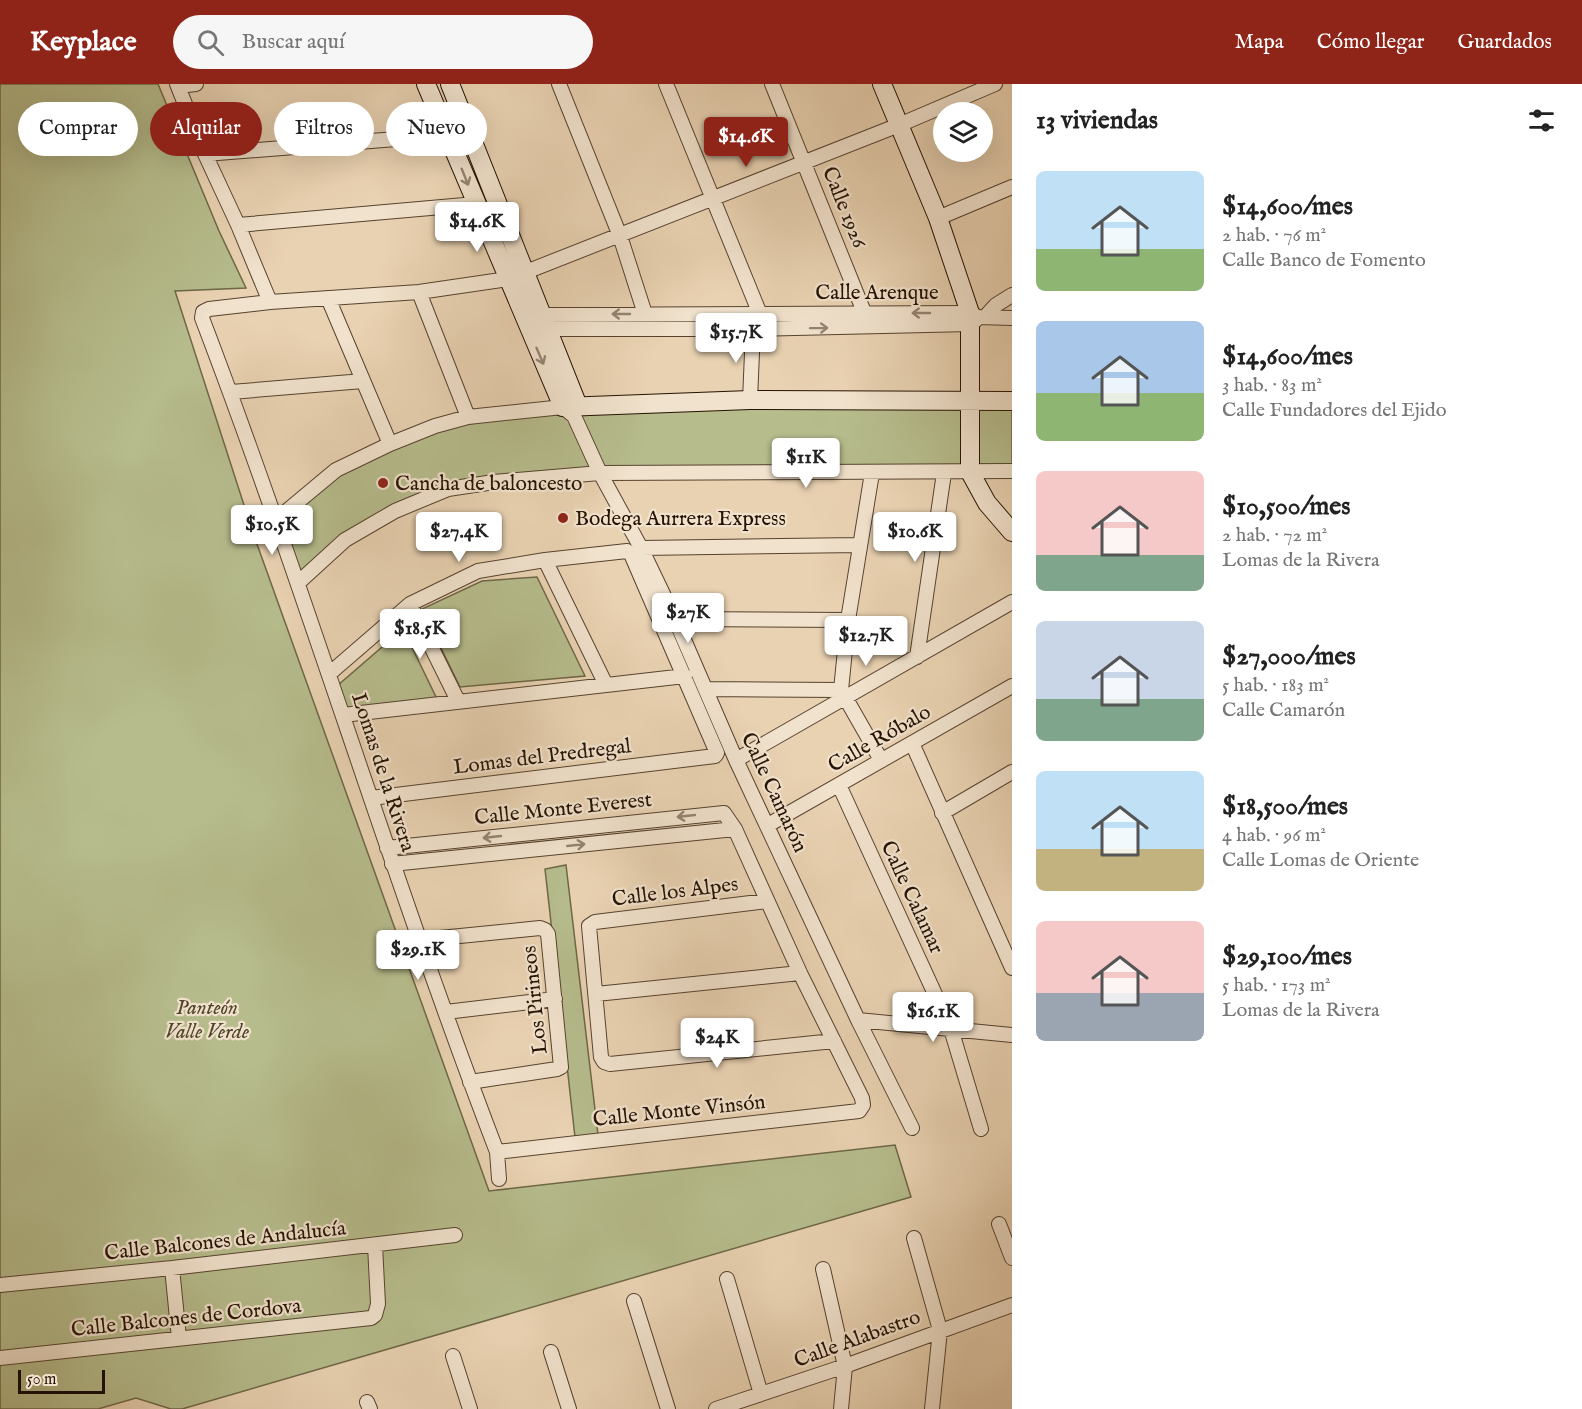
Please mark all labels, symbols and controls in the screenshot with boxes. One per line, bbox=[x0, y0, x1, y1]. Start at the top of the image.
search box bbox=[173, 15, 593, 69]
text: Keyplace bbox=[30, 25, 137, 60]
icon: search bbox=[194, 26, 227, 59]
text: Buscar aquí bbox=[242, 28, 345, 56]
text: Mapa bbox=[1235, 29, 1284, 56]
text: Cómo llegar bbox=[1317, 29, 1424, 56]
text: Guardados bbox=[1457, 29, 1552, 56]
chip: Comprar bbox=[18, 102, 138, 156]
chip: Alquilar bbox=[150, 102, 262, 156]
chip: Filtros bbox=[274, 102, 374, 156]
chip: Nuevo bbox=[386, 102, 487, 156]
map controls bbox=[933, 102, 993, 162]
button: layers bbox=[933, 102, 993, 162]
text: 13 viviendas bbox=[1036, 104, 1158, 137]
icon: filters bbox=[1525, 104, 1558, 137]
pin: $14.6K bbox=[697, 117, 795, 168]
text: $14.6K bbox=[718, 124, 774, 149]
street label: Calle 1926 bbox=[815, 163, 873, 253]
one-way arrow bbox=[460, 167, 471, 186]
text: $14,600/mes bbox=[1222, 190, 1353, 223]
icon: home bbox=[1084, 195, 1156, 267]
pin: $14.6K bbox=[428, 202, 526, 253]
text: $14.6K bbox=[449, 209, 505, 234]
text: 2 hab. · 76 m² bbox=[1222, 223, 1326, 248]
text: Calle Banco de Fomento bbox=[1222, 248, 1426, 273]
street label: Calle Arenque bbox=[815, 280, 939, 307]
one-way arrow bbox=[911, 307, 931, 318]
one-way arrow bbox=[611, 308, 631, 320]
pin: $15.7K bbox=[687, 313, 785, 364]
text: $15.7K bbox=[710, 320, 762, 345]
one-way arrow bbox=[808, 322, 828, 334]
text: $14,600/mes bbox=[1222, 340, 1353, 373]
icon: home bbox=[1084, 345, 1156, 417]
one-way arrow bbox=[535, 347, 547, 365]
text: 3 hab. · 83 m² bbox=[1222, 373, 1322, 398]
text: Calle Fundadores del Ejido bbox=[1222, 398, 1447, 423]
pin: $11K bbox=[770, 438, 842, 489]
text: $11K bbox=[786, 445, 826, 470]
place label: Cancha de baloncesto bbox=[395, 471, 582, 498]
marker: Cancha de baloncesto bbox=[376, 476, 390, 490]
text: $10,500/mes bbox=[1222, 490, 1350, 523]
icon: home bbox=[1084, 495, 1156, 567]
pin: $10.5K bbox=[223, 505, 321, 556]
place label: Bodega Aurrera Express bbox=[575, 506, 786, 533]
marker: Bodega Aurrera Express bbox=[556, 511, 570, 525]
text: $10.5K bbox=[245, 512, 299, 537]
pin: $27.4K bbox=[410, 512, 508, 563]
pin: $10.6K bbox=[866, 512, 964, 563]
text: $27.4K bbox=[430, 519, 488, 544]
text: $10.6K bbox=[887, 519, 943, 544]
text: 2 hab. · 72 m² bbox=[1222, 523, 1327, 548]
text: Lomas de la Rivera bbox=[1222, 548, 1380, 573]
pin: $27K bbox=[652, 593, 724, 644]
text: $27K bbox=[666, 600, 710, 625]
pin: $18.5K bbox=[371, 609, 469, 660]
text: $18.5K bbox=[394, 616, 446, 641]
pin: $12.7K bbox=[817, 616, 915, 667]
text: $12.7K bbox=[839, 623, 893, 648]
text: $27,000/mes bbox=[1222, 640, 1356, 673]
icon: home bbox=[1084, 645, 1156, 717]
text: 5 hab. · 183 m² bbox=[1222, 673, 1329, 698]
street label: Lomas de la Rivera bbox=[344, 690, 421, 856]
text: Calle Camarón bbox=[1222, 698, 1345, 723]
street label: Calle Róbalo bbox=[824, 699, 936, 780]
street label: Calle Camarón bbox=[734, 728, 813, 857]
street label: Lomas del Predregal bbox=[452, 733, 633, 782]
street label: Calle Monte Everest bbox=[473, 787, 653, 832]
text: $18,500/mes bbox=[1222, 790, 1348, 823]
icon: home bbox=[1084, 795, 1156, 867]
one-way arrow bbox=[677, 810, 697, 821]
text: 4 hab. · 96 m² bbox=[1222, 823, 1326, 848]
one-way arrow bbox=[483, 832, 503, 843]
street label: Calle Calamar bbox=[874, 837, 950, 959]
one-way arrow bbox=[565, 839, 585, 850]
text: Calle Lomas de Oriente bbox=[1222, 848, 1419, 873]
street label: Calle los Alpes bbox=[611, 871, 740, 914]
pin: $29.1K bbox=[369, 930, 467, 981]
text: $29.1K bbox=[390, 937, 446, 962]
text: $29,100/mes bbox=[1222, 940, 1352, 973]
street label: Los Pirineos bbox=[516, 944, 555, 1055]
icon: home bbox=[1084, 945, 1156, 1017]
text: 5 hab. · 173 m² bbox=[1222, 973, 1331, 998]
pin: $16.1K bbox=[884, 992, 982, 1043]
park label: Panteón Valle Verde bbox=[165, 995, 249, 1046]
text: Lomas de la Rivera bbox=[1222, 998, 1380, 1023]
text: $16.1K bbox=[906, 999, 960, 1024]
pin: $24K bbox=[681, 1018, 753, 1069]
text: $24K bbox=[695, 1025, 739, 1050]
street label: Calle Monte Vinsón bbox=[592, 1089, 767, 1134]
street label: Calle Balcones de Andalucía bbox=[103, 1215, 348, 1268]
street label: Calle Balcones de Cordova bbox=[70, 1293, 304, 1344]
street label: Calle Alabastro bbox=[791, 1304, 924, 1375]
scale bar bbox=[18, 1367, 105, 1394]
text: 50 m bbox=[27, 1370, 56, 1390]

